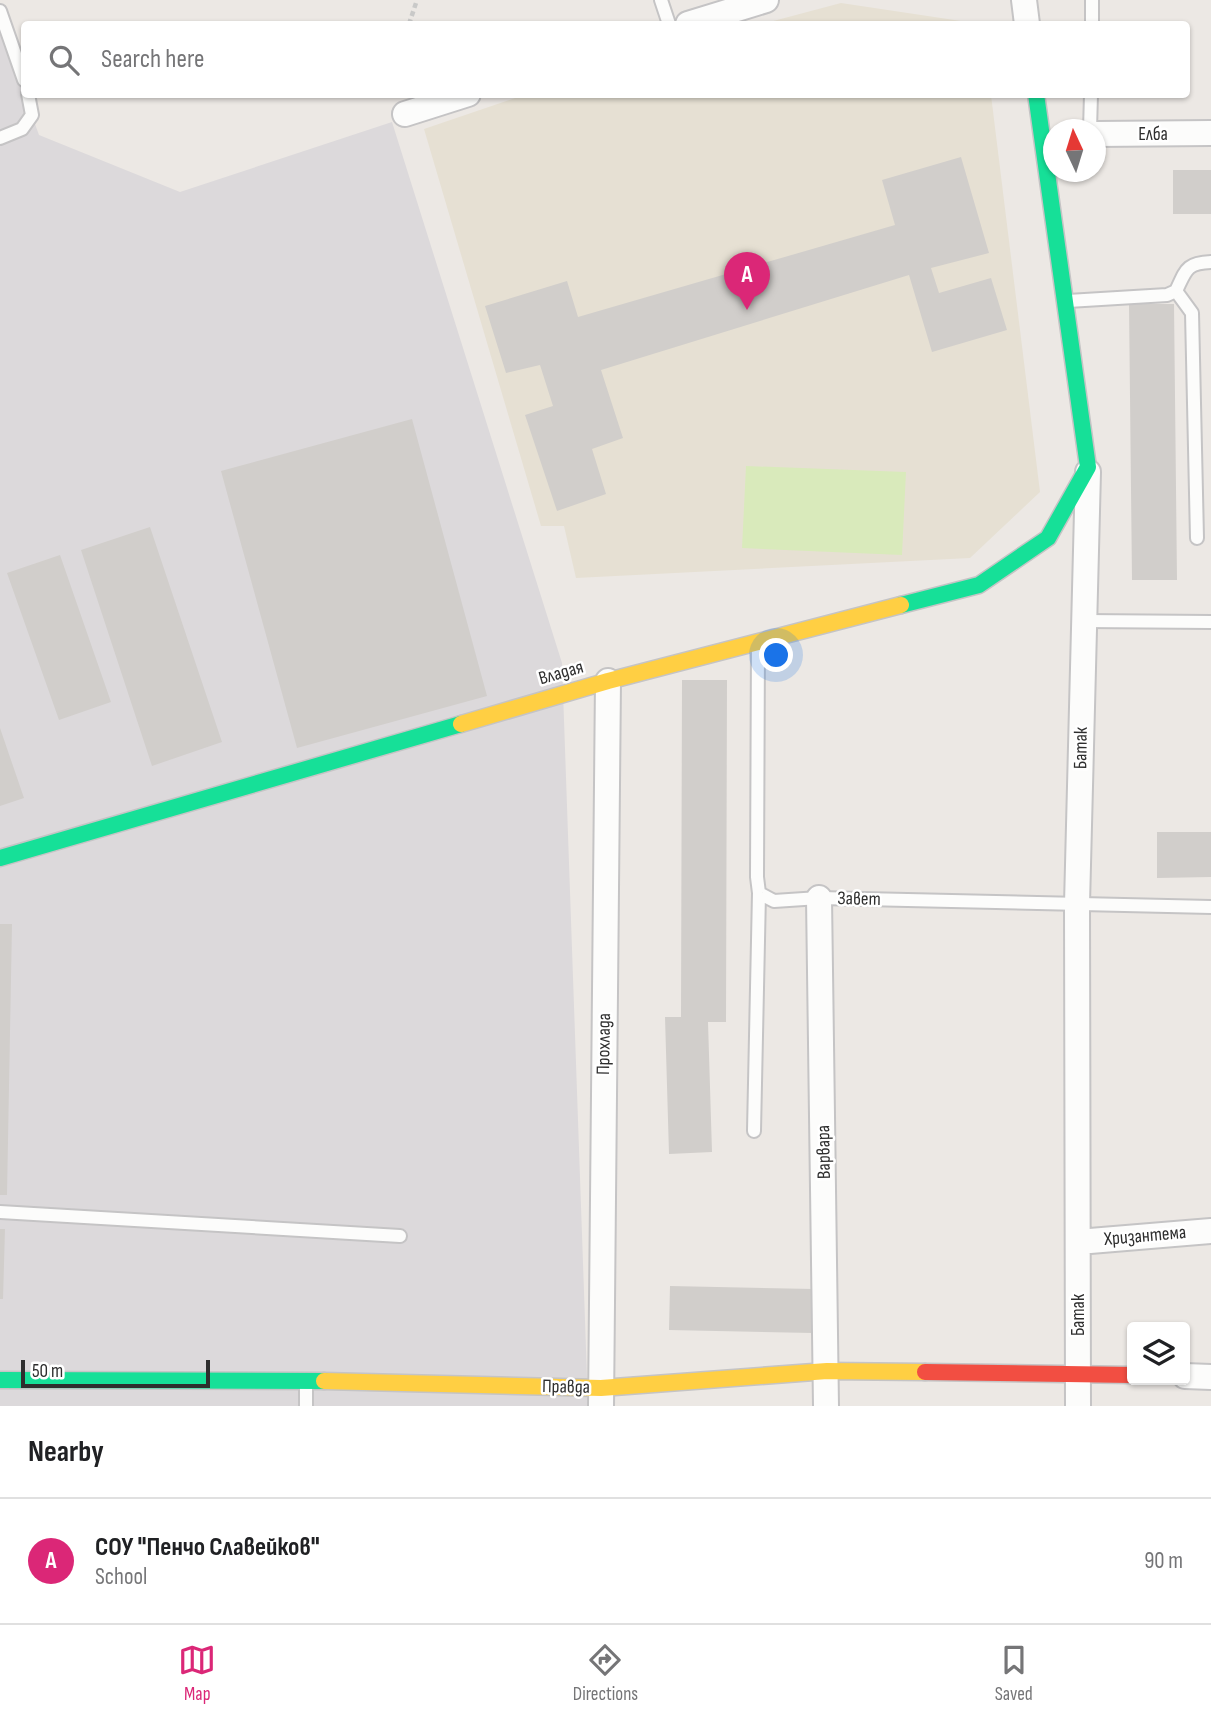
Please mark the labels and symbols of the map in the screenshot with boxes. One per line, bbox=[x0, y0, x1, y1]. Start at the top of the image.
north arrow bbox=[1043, 119, 1106, 182]
street label: Елба bbox=[1138, 123, 1168, 146]
pin: A bbox=[724, 252, 770, 310]
your location bbox=[759, 638, 793, 672]
street label: Владая bbox=[536, 656, 586, 690]
street label: Батак bbox=[1069, 726, 1093, 769]
street label: Завет bbox=[837, 887, 881, 911]
street label: Прохлада bbox=[592, 1013, 616, 1075]
street label: Варвара bbox=[812, 1125, 836, 1179]
street label: Хризантема bbox=[1102, 1221, 1187, 1251]
street label: Батак bbox=[1067, 1293, 1090, 1336]
scale bar bbox=[21, 1357, 210, 1389]
street label: Правда bbox=[542, 1375, 590, 1399]

